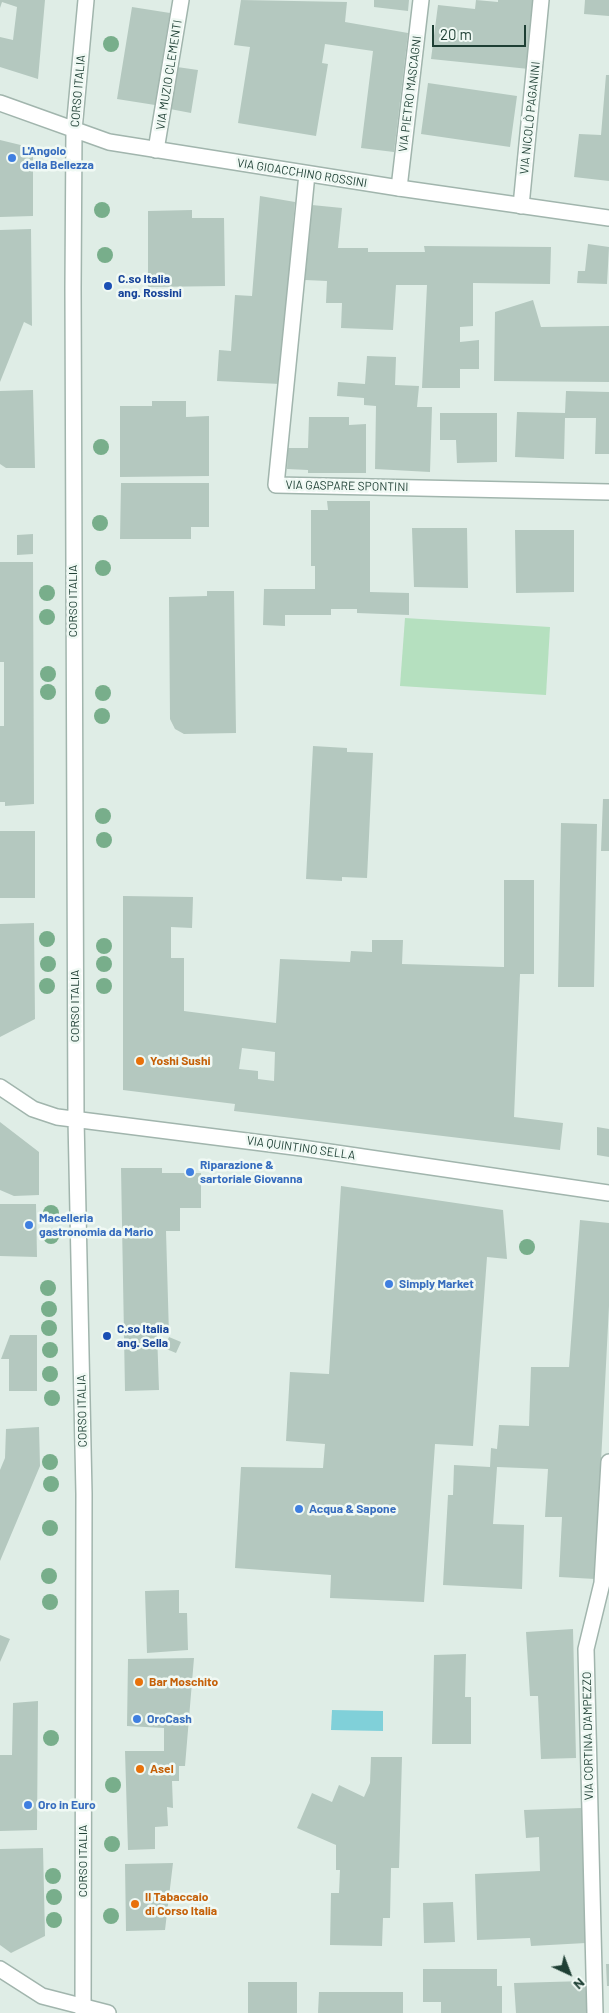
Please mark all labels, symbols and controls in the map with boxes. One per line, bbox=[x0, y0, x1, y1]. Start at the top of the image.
scale bar bbox=[434, 15, 528, 47]
street label: VIA MUZIO CLEMENTI bbox=[153, 19, 185, 131]
text: 20 m bbox=[440, 25, 472, 43]
street label: VIA PIETRO MASCAGNI bbox=[396, 35, 424, 153]
street label: CORSO ITALIA bbox=[68, 54, 88, 128]
street label: VIA NICOLÒ PAGANINI bbox=[517, 61, 543, 175]
place label: L'Angolo della Bellezza bbox=[22, 144, 94, 172]
marker: L'Angolo della Bellezza bbox=[6, 152, 18, 164]
street label: VIA GIOACCHINO ROSSINI bbox=[236, 156, 368, 190]
place label: C.so Italia ang. Rossini bbox=[118, 272, 182, 300]
marker: C.so Italia ang. Rossini bbox=[102, 280, 114, 292]
street label: VIA GASPARE SPONTINI bbox=[285, 478, 409, 494]
street label: CORSO ITALIA bbox=[66, 565, 80, 637]
street label: CORSO ITALIA bbox=[68, 970, 82, 1042]
place label: Yoshi Sushi bbox=[150, 1054, 211, 1068]
marker: Yoshi Sushi bbox=[134, 1055, 146, 1067]
street label: VIA QUINTINO SELLA bbox=[246, 1133, 356, 1163]
place label: Riparazione & sartoriale Giovanna bbox=[200, 1158, 303, 1186]
marker: Riparazione & sartoriale Giovanna bbox=[184, 1166, 196, 1178]
place label: Macelleria gastronomia da Mario bbox=[39, 1211, 154, 1239]
marker: Macelleria gastronomia da Mario bbox=[23, 1219, 35, 1231]
place label: Simply Market bbox=[399, 1277, 474, 1291]
marker: Simply Market bbox=[383, 1278, 395, 1290]
place label: C.so Italia ang. Sella bbox=[117, 1322, 169, 1350]
marker: C.so Italia ang. Sella bbox=[101, 1330, 113, 1342]
street label: CORSO ITALIA bbox=[74, 1375, 90, 1447]
place label: Acqua & Sapone bbox=[309, 1502, 396, 1516]
marker: Acqua & Sapone bbox=[293, 1503, 305, 1515]
street label: VIA CORTINA D'AMPEZZO bbox=[580, 1671, 596, 1801]
place label: Bar Moschito bbox=[149, 1675, 218, 1689]
marker: Bar Moschito bbox=[133, 1676, 145, 1688]
place label: OroCash bbox=[147, 1712, 192, 1726]
marker: OroCash bbox=[131, 1713, 143, 1725]
place label: Asel bbox=[150, 1762, 174, 1776]
marker: Asel bbox=[134, 1763, 146, 1775]
place label: Oro in Euro bbox=[38, 1798, 96, 1812]
marker: Oro in Euro bbox=[22, 1799, 34, 1811]
street label: CORSO ITALIA bbox=[76, 1825, 90, 1897]
place label: Il Tabaccaio di Corso Italia bbox=[145, 1890, 217, 1918]
marker: Il Tabaccaio di Corso Italia bbox=[129, 1898, 141, 1910]
north arrow bbox=[544, 1948, 594, 1998]
text: N bbox=[570, 1975, 589, 1994]

